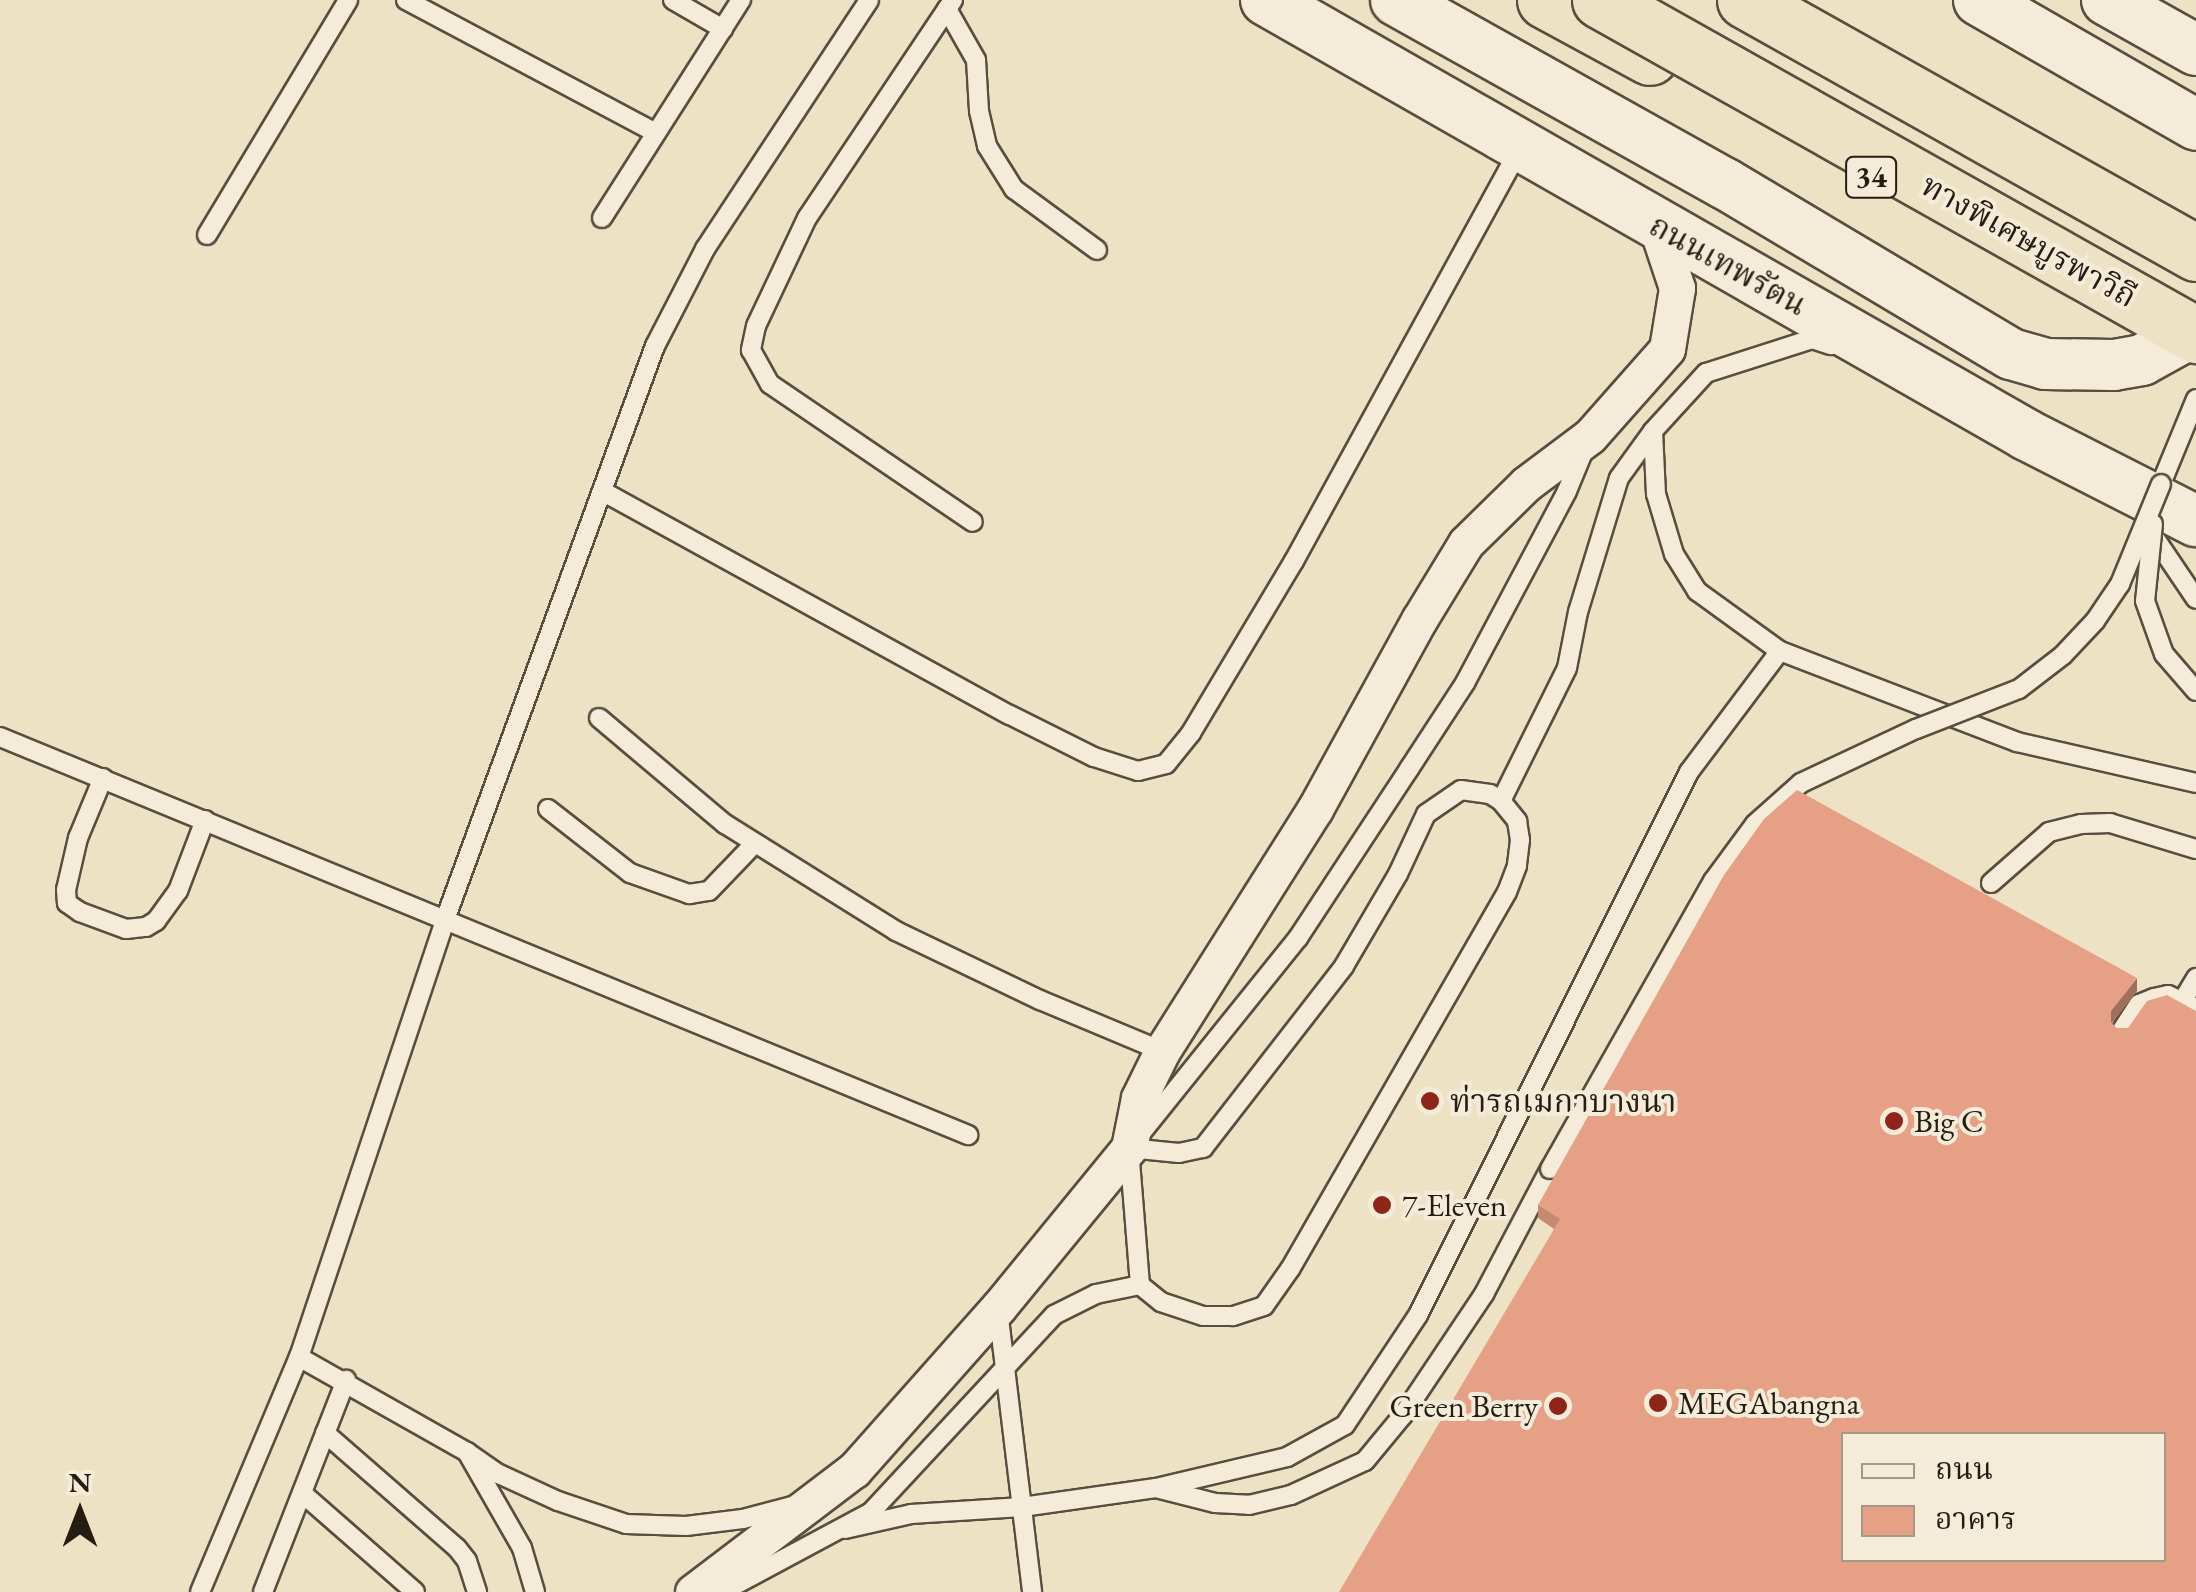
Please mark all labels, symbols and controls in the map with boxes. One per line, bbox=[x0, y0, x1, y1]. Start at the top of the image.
road number: 34 bbox=[1844, 152, 1898, 202]
street label: ทางพิเศษบูรพาวิถี bbox=[1915, 166, 2143, 316]
street label: ถนนเทพรัตน bbox=[1643, 206, 1813, 324]
place label: ท่ารถเมกาบางนา bbox=[1450, 1082, 1676, 1120]
marker: ท่ารถเมกาบางนา bbox=[1419, 1090, 1441, 1112]
place label: Big C bbox=[1914, 1102, 1984, 1140]
marker: Big C bbox=[1883, 1110, 1905, 1132]
place label: 7-Eleven bbox=[1402, 1186, 1507, 1224]
marker: 7-Eleven bbox=[1371, 1194, 1393, 1216]
place label: MEGAbangna bbox=[1678, 1384, 1859, 1422]
place label: Green Berry bbox=[1389, 1387, 1538, 1425]
marker: MEGAbangna bbox=[1647, 1392, 1669, 1414]
marker: Green Berry bbox=[1547, 1395, 1569, 1417]
legend bbox=[1841, 1432, 2166, 1562]
text: ถนน bbox=[1935, 1449, 1993, 1488]
north arrow bbox=[30, 1462, 130, 1562]
text: N bbox=[69, 1464, 91, 1500]
text: อาคาร bbox=[1935, 1499, 2016, 1538]

